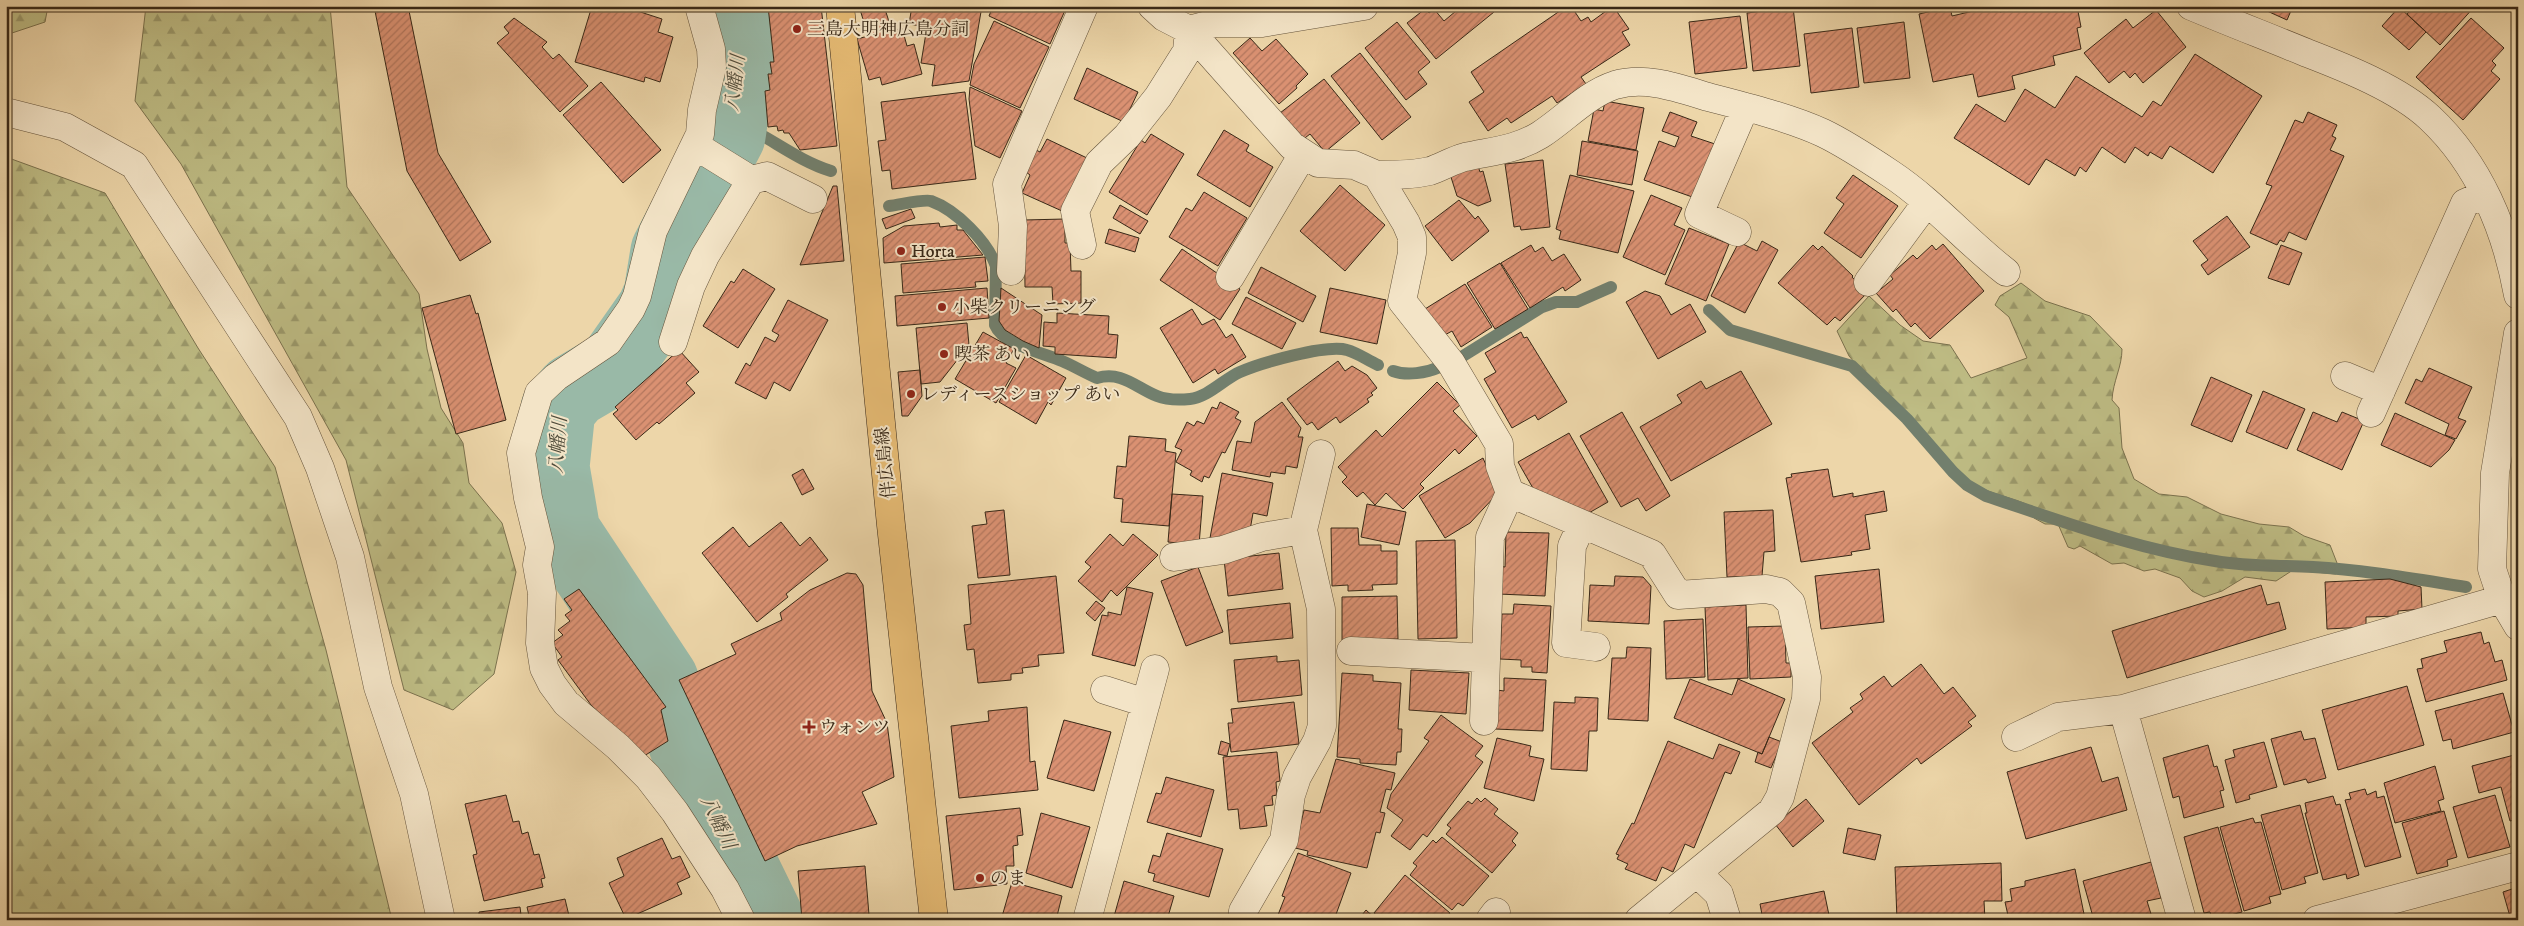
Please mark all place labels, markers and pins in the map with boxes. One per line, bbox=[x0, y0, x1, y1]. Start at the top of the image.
place label: 三島大明神広島分詞 bbox=[807, 19, 969, 41]
marker: 三島大明神広島分詞 bbox=[791, 23, 803, 35]
place label: Horta bbox=[911, 241, 955, 263]
marker: Horta bbox=[895, 245, 907, 257]
place label: 小柴クリーニング bbox=[952, 297, 1096, 319]
marker: 小柴クリーニング bbox=[936, 301, 948, 313]
place label: 喫茶 あい bbox=[954, 344, 1030, 366]
marker: 喫茶 あい bbox=[938, 348, 950, 360]
place label: レディースショップ あい bbox=[921, 384, 1120, 406]
marker: レディースショップ あい bbox=[905, 388, 917, 400]
place label: ウォンツ bbox=[819, 717, 890, 739]
marker: ウォンツ bbox=[803, 721, 815, 733]
place label: のま bbox=[990, 868, 1026, 890]
marker: のま bbox=[974, 872, 986, 884]

